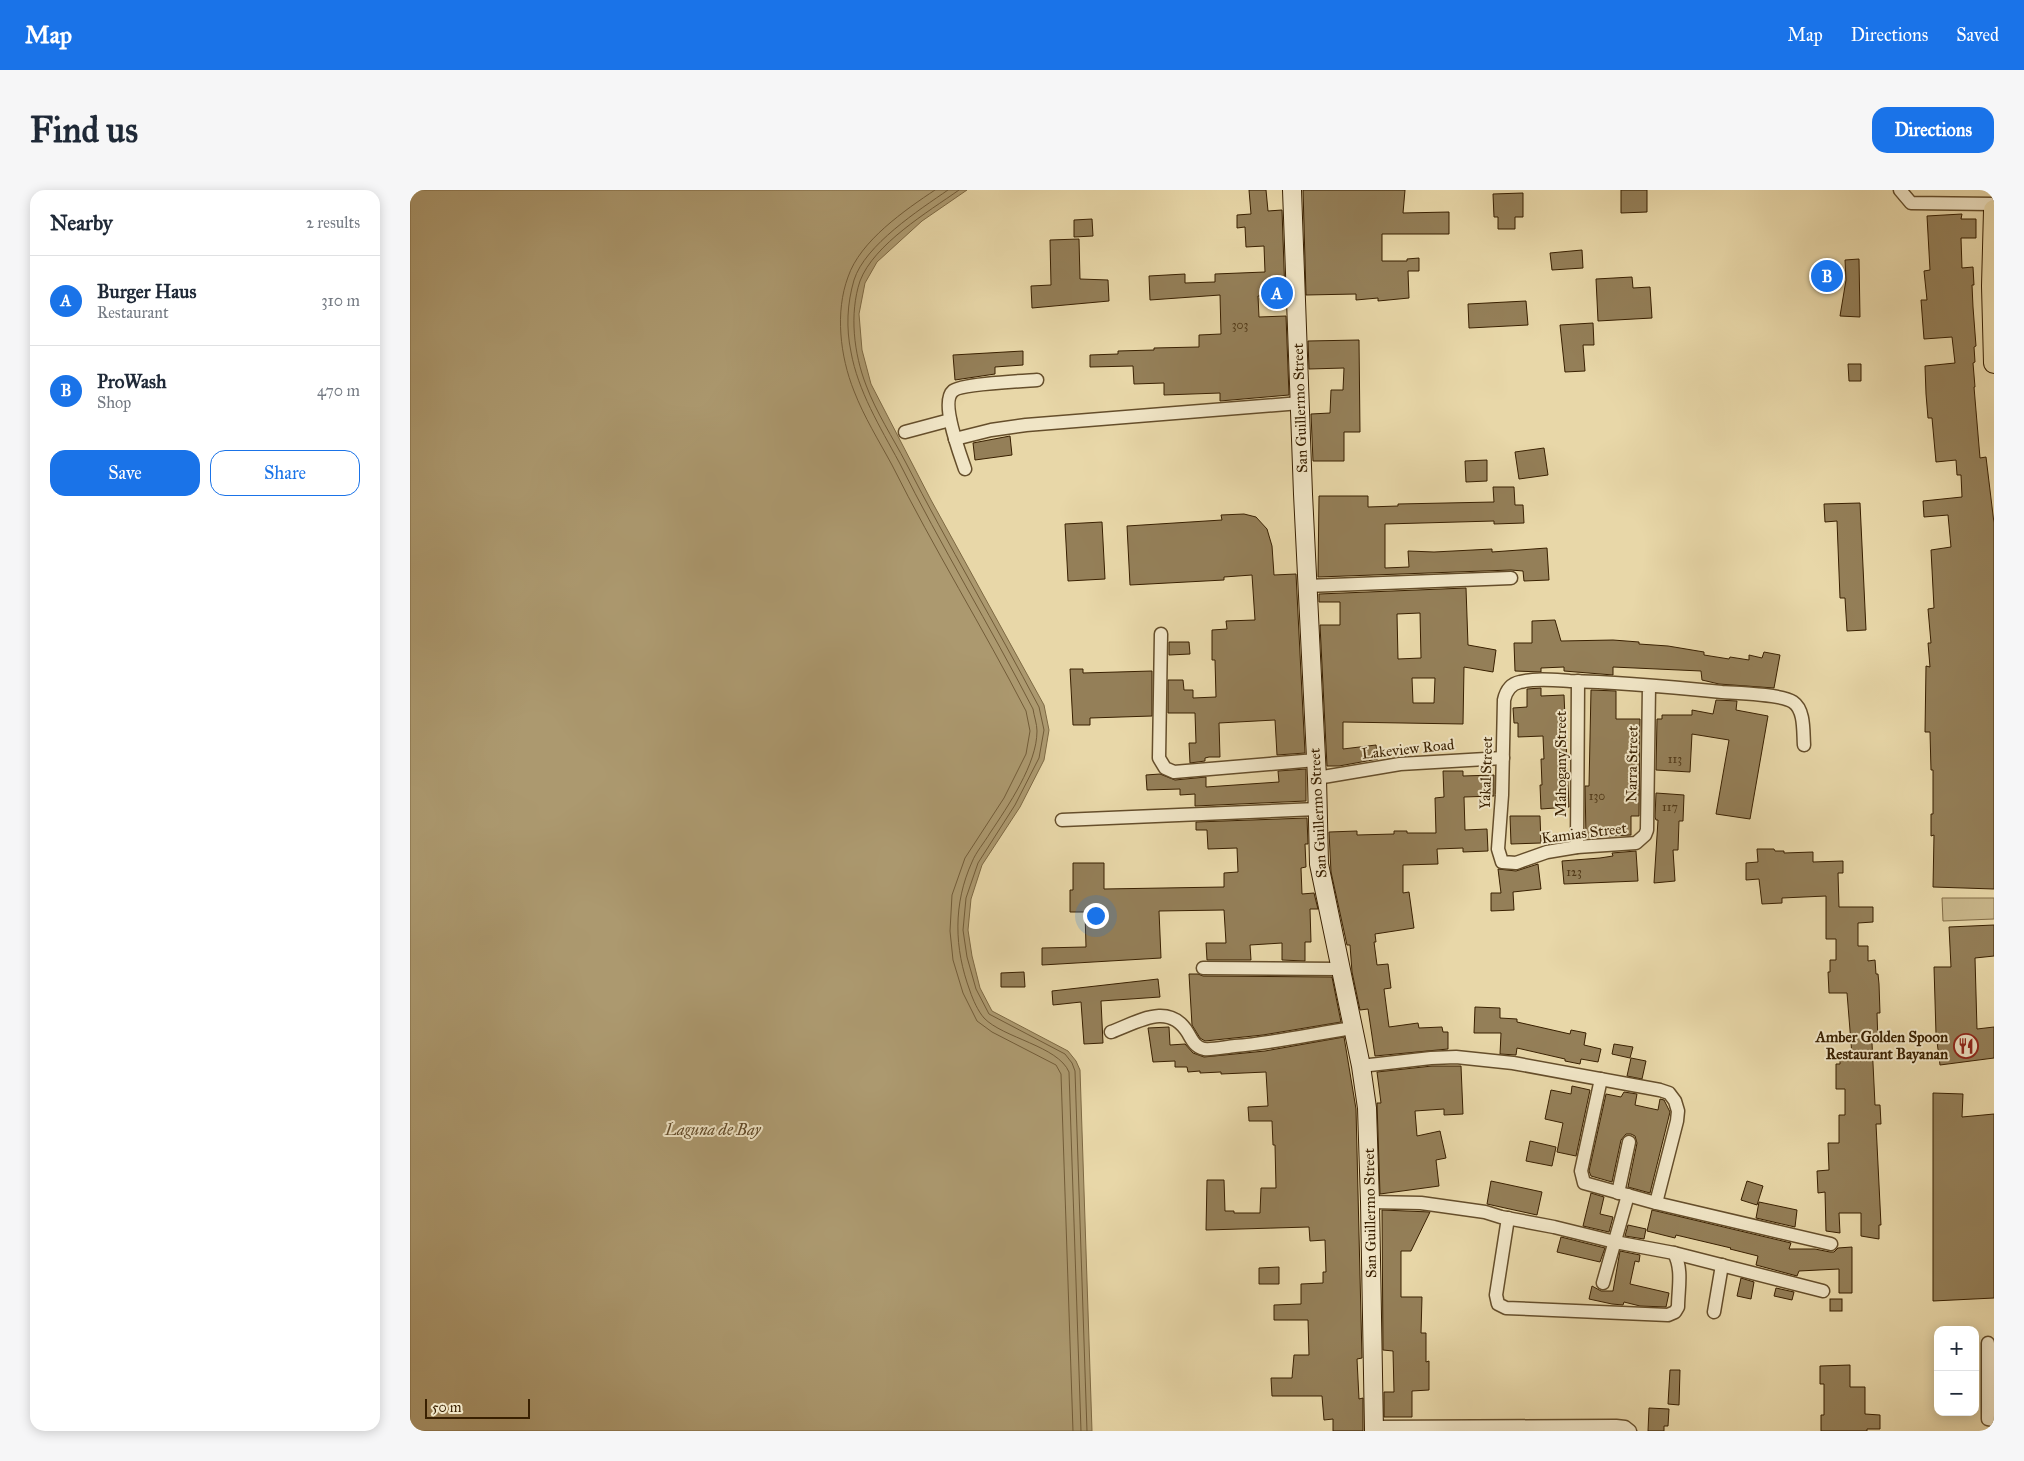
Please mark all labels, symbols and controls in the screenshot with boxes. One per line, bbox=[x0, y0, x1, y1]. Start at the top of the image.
text: Map bbox=[25, 20, 72, 50]
text: Map bbox=[1787, 24, 1823, 46]
text: Directions bbox=[1851, 24, 1928, 46]
text: Saved bbox=[1956, 24, 1999, 46]
button: Directions bbox=[1872, 107, 1994, 153]
text: Find us bbox=[30, 109, 138, 152]
text: Nearby bbox=[50, 210, 113, 236]
text: 2 results bbox=[306, 213, 360, 232]
pin: B bbox=[1811, 257, 1843, 295]
pin: A bbox=[1261, 274, 1293, 312]
text: Burger Haus bbox=[97, 280, 196, 303]
text: A bbox=[61, 291, 71, 310]
text: 310 m bbox=[321, 291, 360, 310]
text: Restaurant bbox=[97, 303, 169, 322]
house number: 303 bbox=[1232, 318, 1248, 332]
street label: San Guillermo Street bbox=[1289, 342, 1311, 473]
text: ProWash bbox=[97, 370, 167, 393]
text: B bbox=[61, 381, 71, 400]
text: 470 m bbox=[317, 381, 360, 400]
text: Shop bbox=[97, 393, 131, 412]
button: Save bbox=[50, 450, 200, 496]
button: Share bbox=[210, 450, 360, 496]
street label: Mahogany Street bbox=[1552, 710, 1570, 817]
street label: Narra Street bbox=[1622, 725, 1642, 803]
street label: Lakeview Road bbox=[1361, 735, 1456, 763]
street label: Yakal Street bbox=[1476, 736, 1496, 810]
street label: San Guillermo Street bbox=[1306, 747, 1330, 878]
house number: 113 bbox=[1668, 752, 1682, 766]
house number: 130 bbox=[1589, 789, 1605, 803]
house number: 117 bbox=[1662, 800, 1678, 814]
street label: Kamias Street bbox=[1540, 819, 1628, 847]
house number: 123 bbox=[1566, 865, 1582, 879]
your location bbox=[1083, 903, 1109, 929]
place label: Amber Golden Spoon Restaurant Bayanan bbox=[1815, 1028, 1949, 1064]
restaurant icon: Amber Golden Spoon Restaurant Bayanan bbox=[1953, 1033, 1979, 1059]
water label: Laguna de Bay bbox=[664, 1120, 762, 1139]
street label: San Guillermo Street bbox=[1360, 1147, 1380, 1278]
map controls bbox=[1934, 1326, 1979, 1416]
button: + bbox=[1934, 1326, 1979, 1371]
button: − bbox=[1934, 1371, 1979, 1416]
scale bar bbox=[425, 1396, 530, 1419]
text: 50 m bbox=[432, 1399, 461, 1416]

